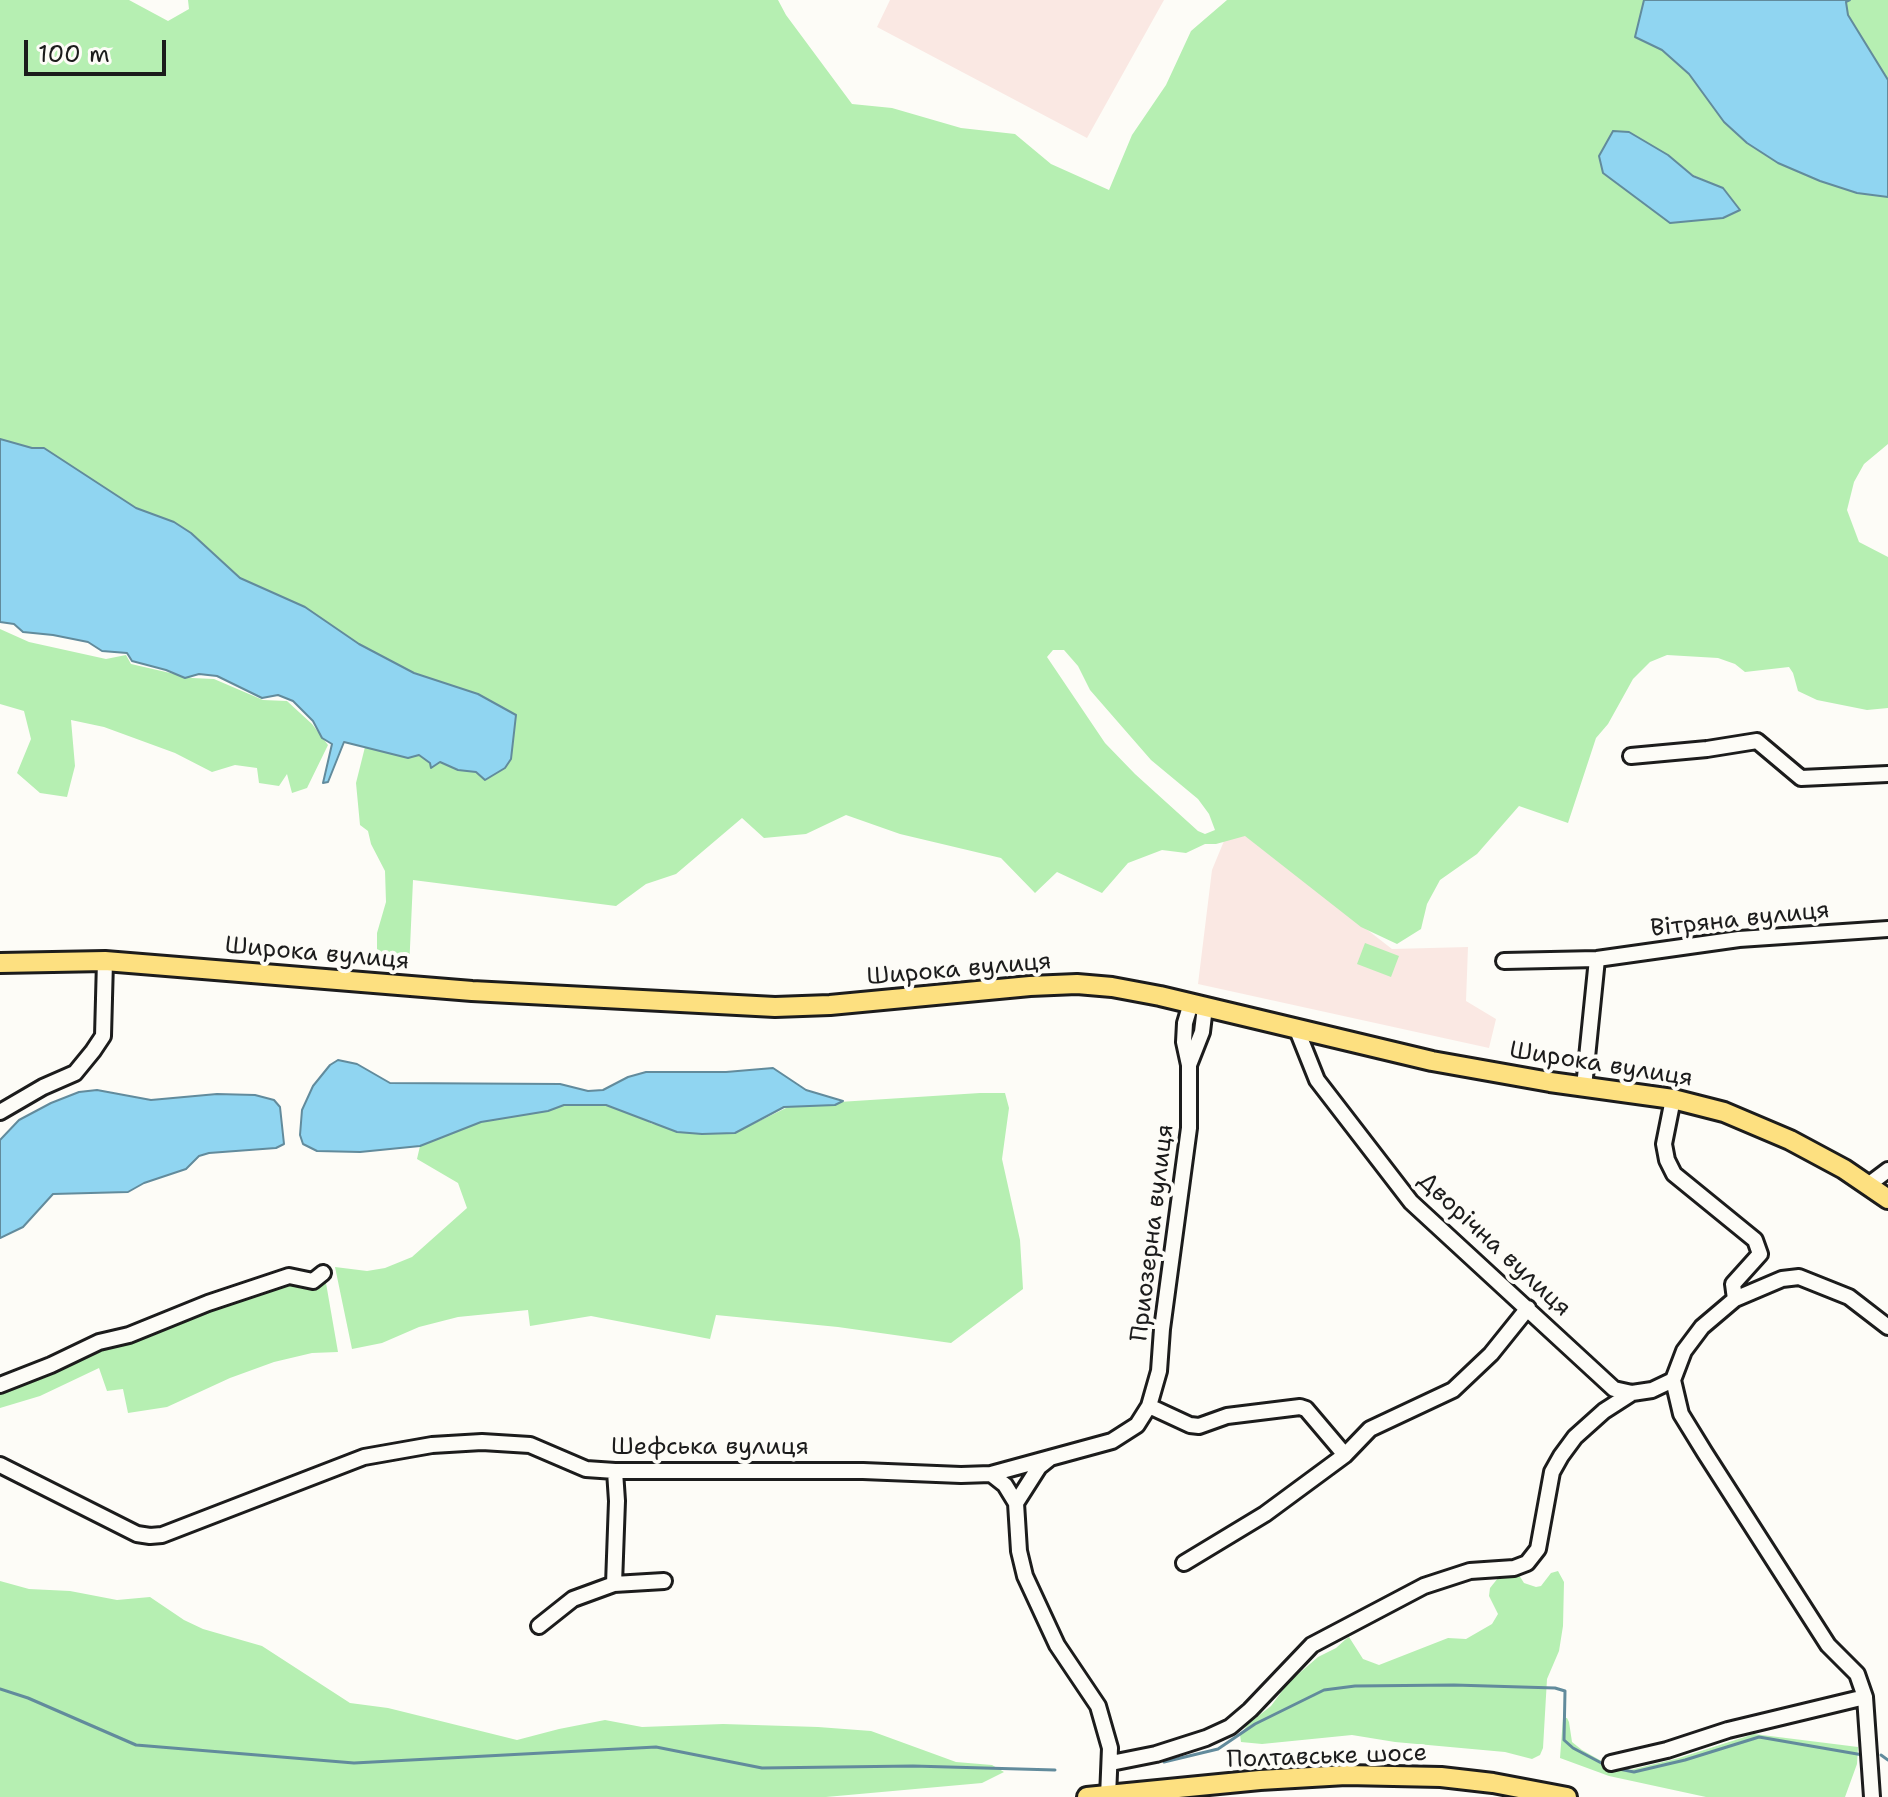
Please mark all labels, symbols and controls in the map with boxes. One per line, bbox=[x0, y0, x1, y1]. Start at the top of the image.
scale bar bbox=[28, 24, 170, 74]
text: 100 m bbox=[38, 38, 110, 70]
street label: Вітряна вулиця bbox=[1649, 896, 1831, 944]
street label: Широка вулиця bbox=[223, 932, 411, 976]
street label: Широка вулиця bbox=[865, 948, 1053, 992]
street label: Широка вулиця bbox=[1507, 1036, 1695, 1094]
street label: Приозерна вулиця bbox=[1125, 1123, 1181, 1343]
street label: Дворічна вулиця bbox=[1412, 1167, 1576, 1323]
street label: Шефська вулиця bbox=[611, 1434, 809, 1462]
street label: Полтавське шосе bbox=[1226, 1739, 1428, 1775]

